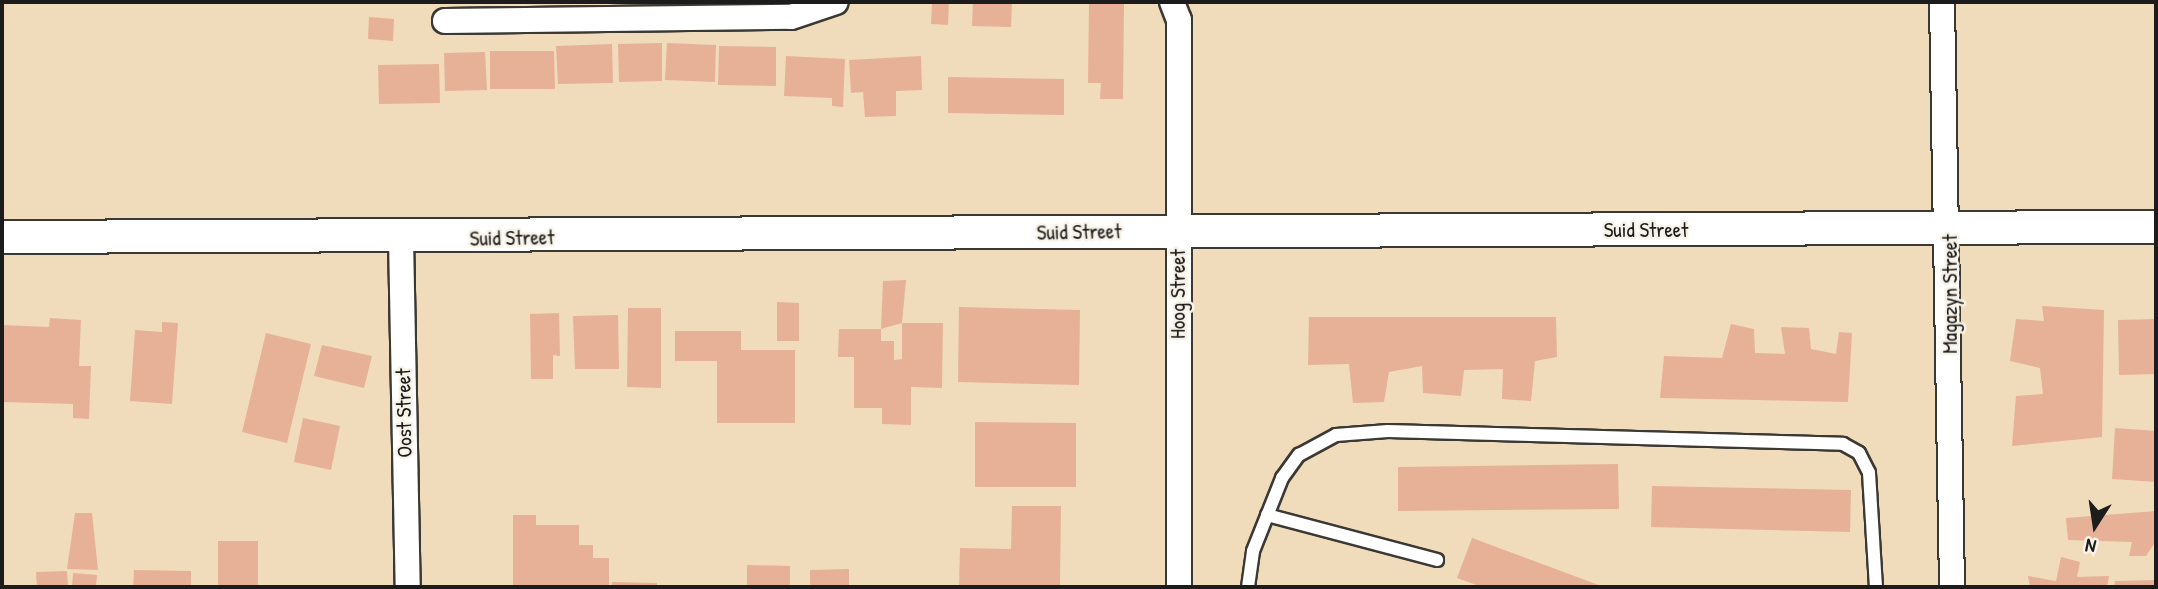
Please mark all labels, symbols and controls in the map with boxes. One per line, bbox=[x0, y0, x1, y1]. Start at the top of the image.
street label: Suid Street bbox=[1604, 217, 1688, 243]
street label: Suid Street bbox=[1036, 219, 1122, 245]
street label: Suid Street bbox=[469, 225, 555, 251]
street label: Magazyn Street bbox=[1937, 234, 1963, 354]
street label: Hoog Street bbox=[1165, 249, 1191, 339]
street label: Oost Street bbox=[391, 368, 417, 458]
north arrow bbox=[2060, 491, 2130, 561]
text: N bbox=[2083, 533, 2098, 560]

